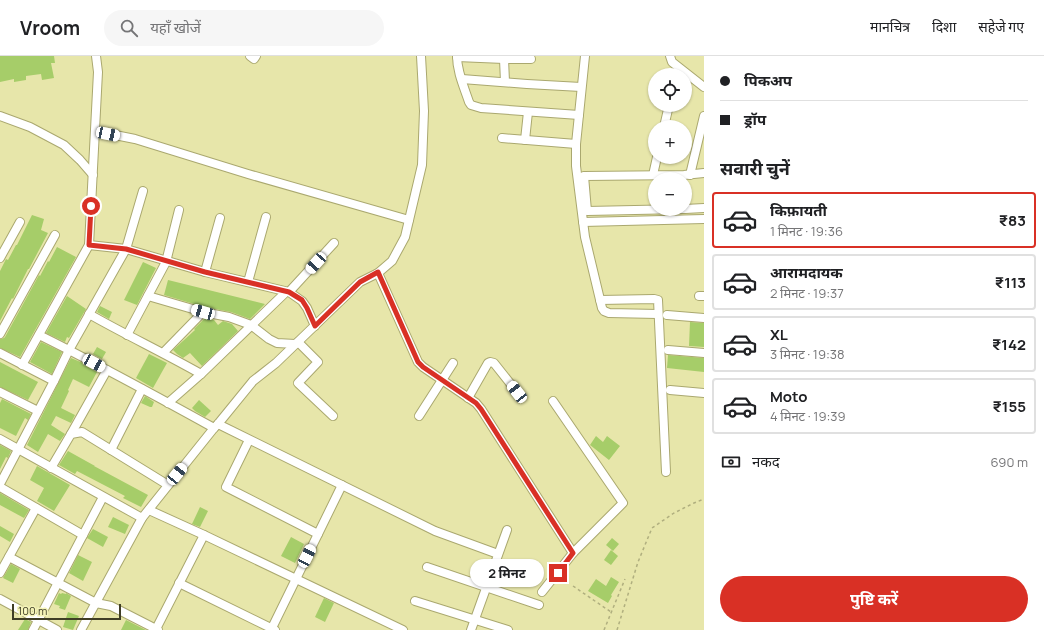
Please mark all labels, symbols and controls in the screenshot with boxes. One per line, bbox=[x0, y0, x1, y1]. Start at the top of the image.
search box bbox=[104, 10, 384, 46]
text: Vroom bbox=[20, 15, 80, 41]
icon: search bbox=[118, 17, 140, 39]
text: यहाँ खोजें bbox=[150, 17, 201, 38]
text: मानचित्र bbox=[870, 17, 910, 36]
text: दिशा bbox=[932, 17, 956, 36]
text: सहेजे गए bbox=[978, 17, 1024, 36]
map controls bbox=[648, 68, 692, 216]
button: locate bbox=[648, 68, 692, 112]
text: पिकअप bbox=[744, 70, 792, 91]
text: ड्रॉप bbox=[744, 109, 766, 130]
button: + bbox=[648, 120, 692, 164]
car bbox=[95, 126, 121, 142]
text: सवारी चुनें bbox=[720, 156, 790, 180]
button: − bbox=[648, 172, 692, 216]
route start bbox=[82, 197, 100, 215]
text: किफ़ायती bbox=[770, 200, 827, 221]
icon: car bbox=[722, 202, 758, 238]
text: ₹83 bbox=[999, 210, 1026, 231]
text: 1 मिनट · 19:36 bbox=[770, 222, 843, 240]
car bbox=[304, 250, 328, 276]
text: आरामदायक bbox=[770, 262, 843, 283]
icon: car bbox=[722, 264, 758, 300]
text: ₹113 bbox=[995, 272, 1026, 293]
text: 2 मिनट · 19:37 bbox=[770, 284, 844, 302]
car bbox=[190, 303, 216, 321]
text: XL bbox=[770, 324, 788, 345]
icon: car bbox=[722, 326, 758, 362]
text: ₹142 bbox=[992, 334, 1026, 355]
text: 3 मिनट · 19:38 bbox=[770, 345, 845, 363]
car bbox=[81, 352, 107, 374]
car bbox=[505, 379, 529, 405]
text: Moto bbox=[770, 386, 807, 407]
icon: car bbox=[722, 388, 758, 424]
text: ₹155 bbox=[993, 396, 1026, 417]
text: 4 मिनट · 19:39 bbox=[770, 407, 846, 425]
icon: cash bbox=[720, 451, 742, 473]
text: नकद bbox=[752, 451, 780, 472]
text: 690 m bbox=[990, 453, 1028, 471]
car bbox=[165, 461, 189, 487]
car bbox=[296, 543, 318, 569]
callout: 2 मिनट bbox=[470, 559, 544, 587]
text: 2 मिनट bbox=[488, 564, 526, 582]
route end bbox=[549, 564, 567, 582]
button: पुष्टि करें bbox=[720, 576, 1028, 622]
scale bar bbox=[12, 602, 121, 621]
text: 100 m bbox=[18, 603, 47, 618]

